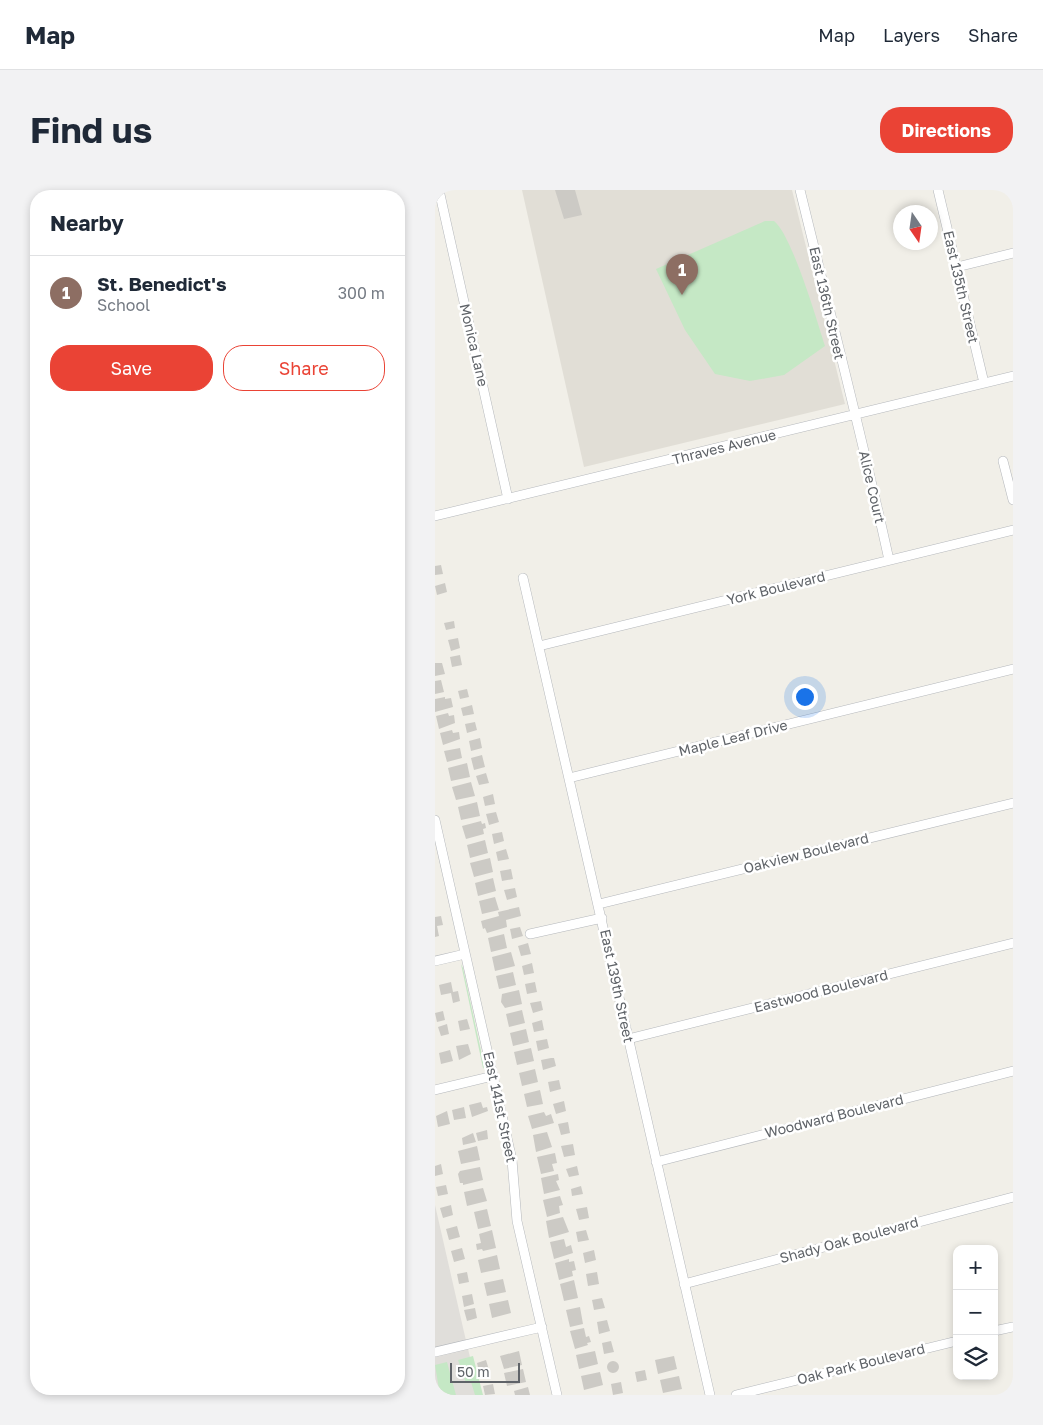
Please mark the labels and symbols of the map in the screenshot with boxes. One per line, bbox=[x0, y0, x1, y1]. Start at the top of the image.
north arrow bbox=[893, 205, 938, 250]
street label: East 135th Street bbox=[940, 229, 983, 345]
street label: East 136th Street bbox=[806, 245, 849, 361]
pin: 1 bbox=[666, 254, 698, 295]
street label: Monica Lane bbox=[457, 302, 492, 388]
street label: Thraves Avenue bbox=[670, 425, 777, 468]
street label: Alice Court bbox=[856, 449, 889, 525]
street label: York Boulevard bbox=[725, 567, 827, 608]
your location bbox=[792, 684, 818, 710]
street label: Maple Leaf Drive bbox=[677, 716, 789, 759]
street label: Oakview Boulevard bbox=[742, 829, 870, 876]
street label: East 139th Street bbox=[597, 928, 638, 1044]
street label: Eastwood Boulevard bbox=[752, 966, 890, 1015]
street label: East 141st Street bbox=[480, 1050, 521, 1164]
street label: Woodward Boulevard bbox=[763, 1090, 905, 1141]
street label: Shady Oak Boulevard bbox=[778, 1213, 920, 1266]
street label: Oak Park Boulevard bbox=[795, 1339, 927, 1388]
scale bar bbox=[450, 1360, 520, 1383]

